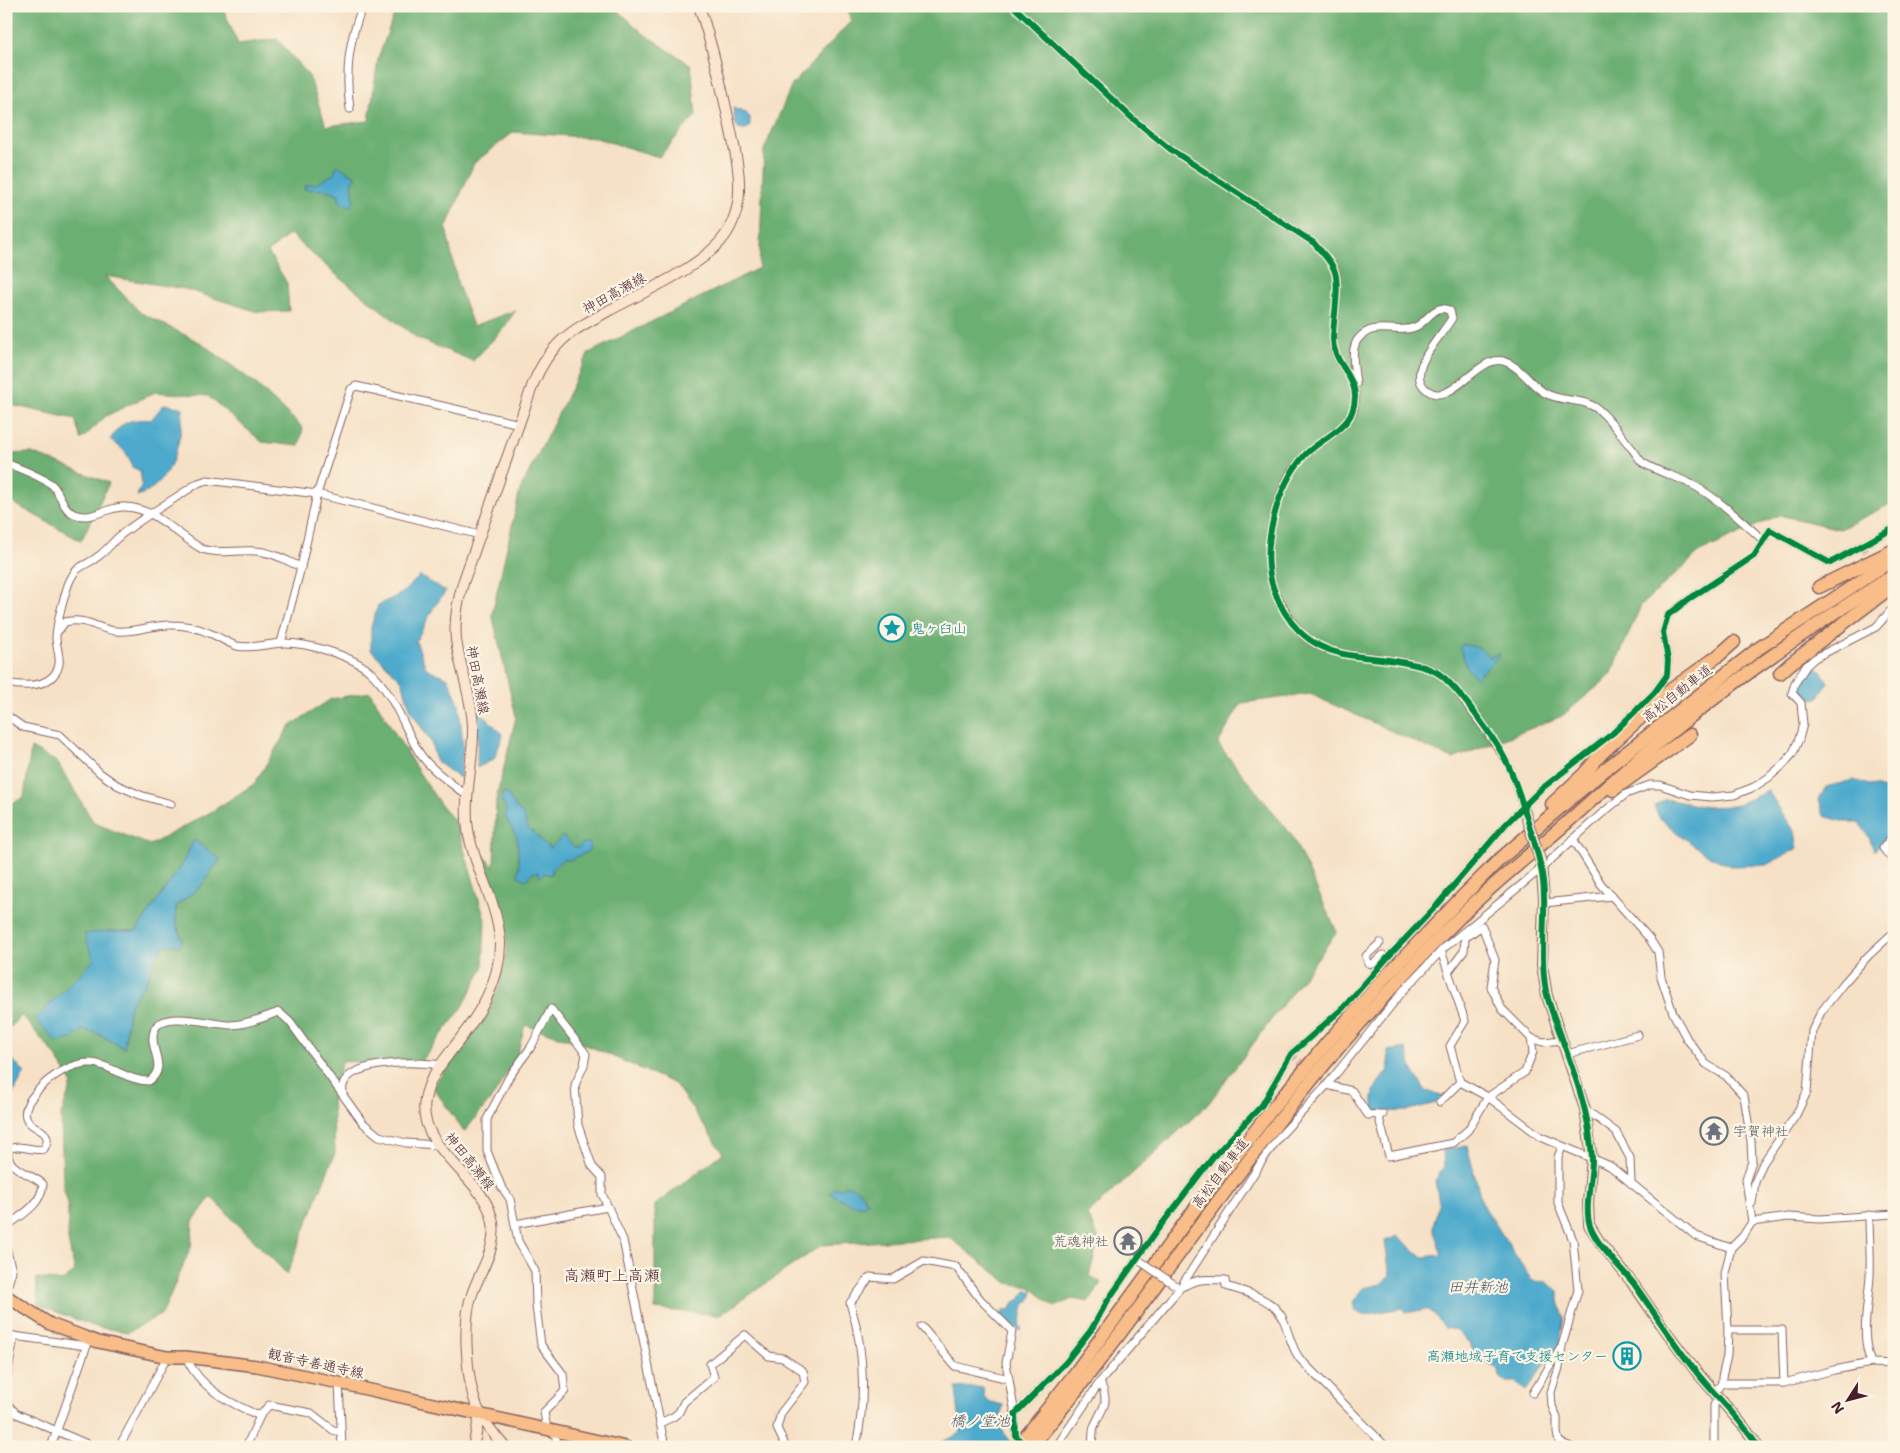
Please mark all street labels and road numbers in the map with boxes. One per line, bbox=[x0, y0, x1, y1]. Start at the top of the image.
street label: 神田高瀬線 bbox=[579, 268, 649, 318]
street label: 神田高瀬線 bbox=[462, 644, 494, 716]
street label: 高松自動車道 bbox=[1638, 660, 1716, 726]
street label: 神田高瀬線 bbox=[441, 1128, 499, 1194]
street label: 高松自動車道 bbox=[1188, 1134, 1252, 1212]
street label: 観音寺善通寺線 bbox=[266, 1344, 366, 1382]

